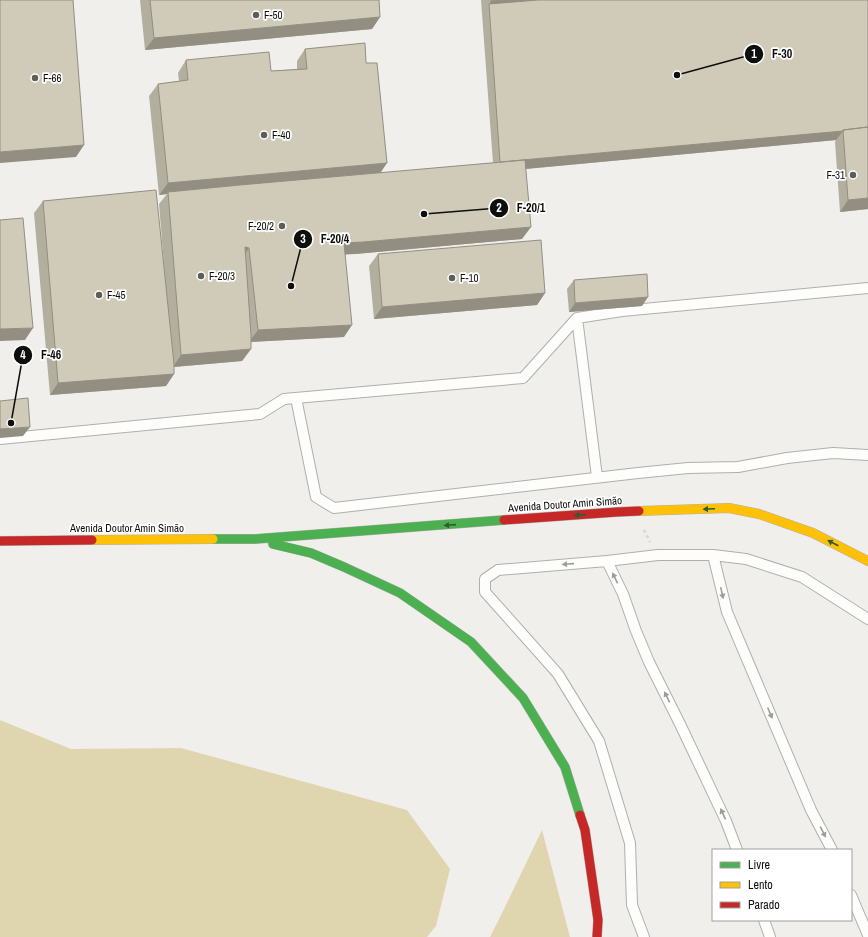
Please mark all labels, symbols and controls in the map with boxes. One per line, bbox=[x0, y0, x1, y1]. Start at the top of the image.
place label: F-50 bbox=[264, 8, 283, 22]
marker: F-50 bbox=[251, 10, 261, 20]
callout: F-30 bbox=[744, 42, 801, 66]
text: 1 bbox=[751, 46, 757, 62]
text: F-30 bbox=[772, 46, 793, 62]
place label: F-66 bbox=[43, 71, 62, 85]
marker: F-66 bbox=[30, 73, 40, 83]
place label: F-40 bbox=[272, 128, 291, 142]
marker: F-40 bbox=[259, 130, 269, 140]
place label: F-31 bbox=[826, 168, 845, 182]
marker: F-31 bbox=[848, 170, 858, 180]
callout: F-20/1 bbox=[489, 196, 554, 220]
text: 2 bbox=[496, 200, 502, 216]
text: F-20/1 bbox=[517, 200, 546, 216]
place label: F-20/2 bbox=[248, 219, 274, 233]
marker: F-20/2 bbox=[277, 221, 287, 231]
callout: F-20/4 bbox=[293, 227, 357, 251]
text: 3 bbox=[300, 231, 306, 247]
text: F-20/4 bbox=[321, 231, 350, 247]
place label: F-20/3 bbox=[209, 269, 235, 283]
marker: F-20/3 bbox=[196, 271, 206, 281]
place label: F-10 bbox=[460, 271, 479, 285]
marker: F-10 bbox=[447, 273, 457, 283]
place label: F-45 bbox=[107, 288, 126, 302]
marker: F-45 bbox=[94, 290, 104, 300]
callout: F-46 bbox=[13, 343, 69, 367]
text: 4 bbox=[20, 347, 26, 363]
text: F-46 bbox=[41, 347, 62, 363]
street label: Avenida Doutor Amin Simão bbox=[507, 493, 622, 515]
one-way arrow bbox=[702, 506, 715, 512]
one-way arrow bbox=[573, 511, 586, 518]
street label: Avenida Doutor Amin Simão bbox=[69, 521, 184, 535]
one-way arrow bbox=[444, 521, 456, 528]
one-way arrow bbox=[827, 540, 839, 546]
one-way arrow bbox=[562, 561, 574, 568]
one-way arrow bbox=[612, 572, 618, 583]
one-way arrow bbox=[720, 586, 726, 599]
one-way arrow bbox=[664, 691, 670, 702]
one-way arrow bbox=[767, 708, 773, 719]
one-way arrow bbox=[719, 808, 726, 820]
one-way arrow bbox=[819, 826, 826, 838]
legend bbox=[712, 849, 852, 921]
text: Livre bbox=[748, 857, 770, 873]
text: Lento bbox=[748, 877, 773, 893]
text: Parado bbox=[748, 897, 780, 913]

